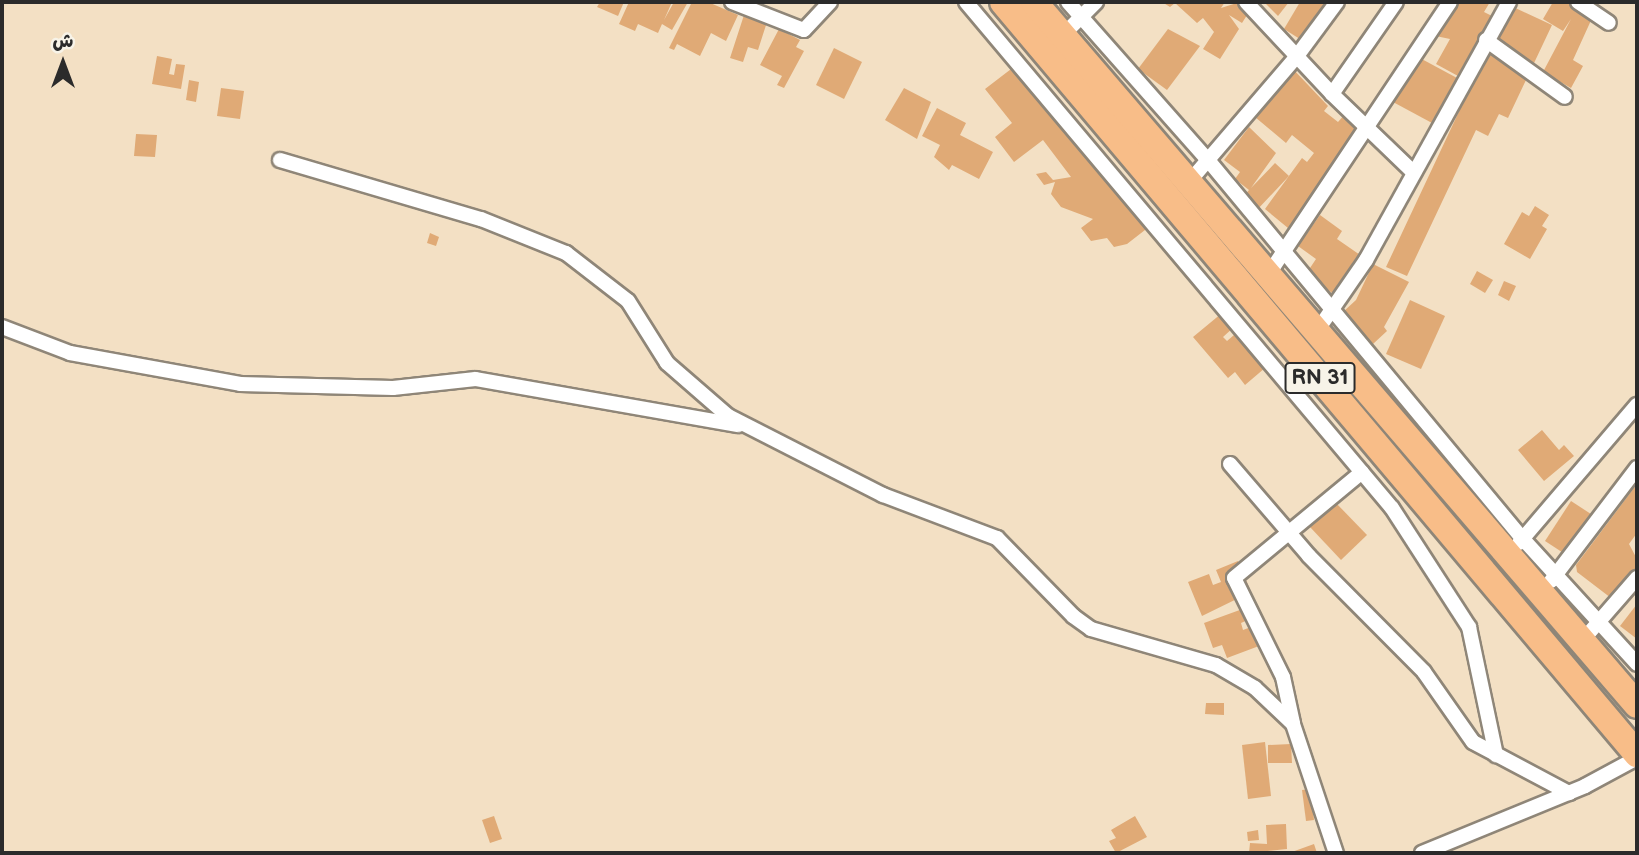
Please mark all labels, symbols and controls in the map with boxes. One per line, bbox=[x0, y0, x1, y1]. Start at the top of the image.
north arrow bbox=[28, 28, 98, 98]
text: ش bbox=[53, 30, 73, 53]
road number: RN 31 bbox=[1283, 360, 1357, 396]

